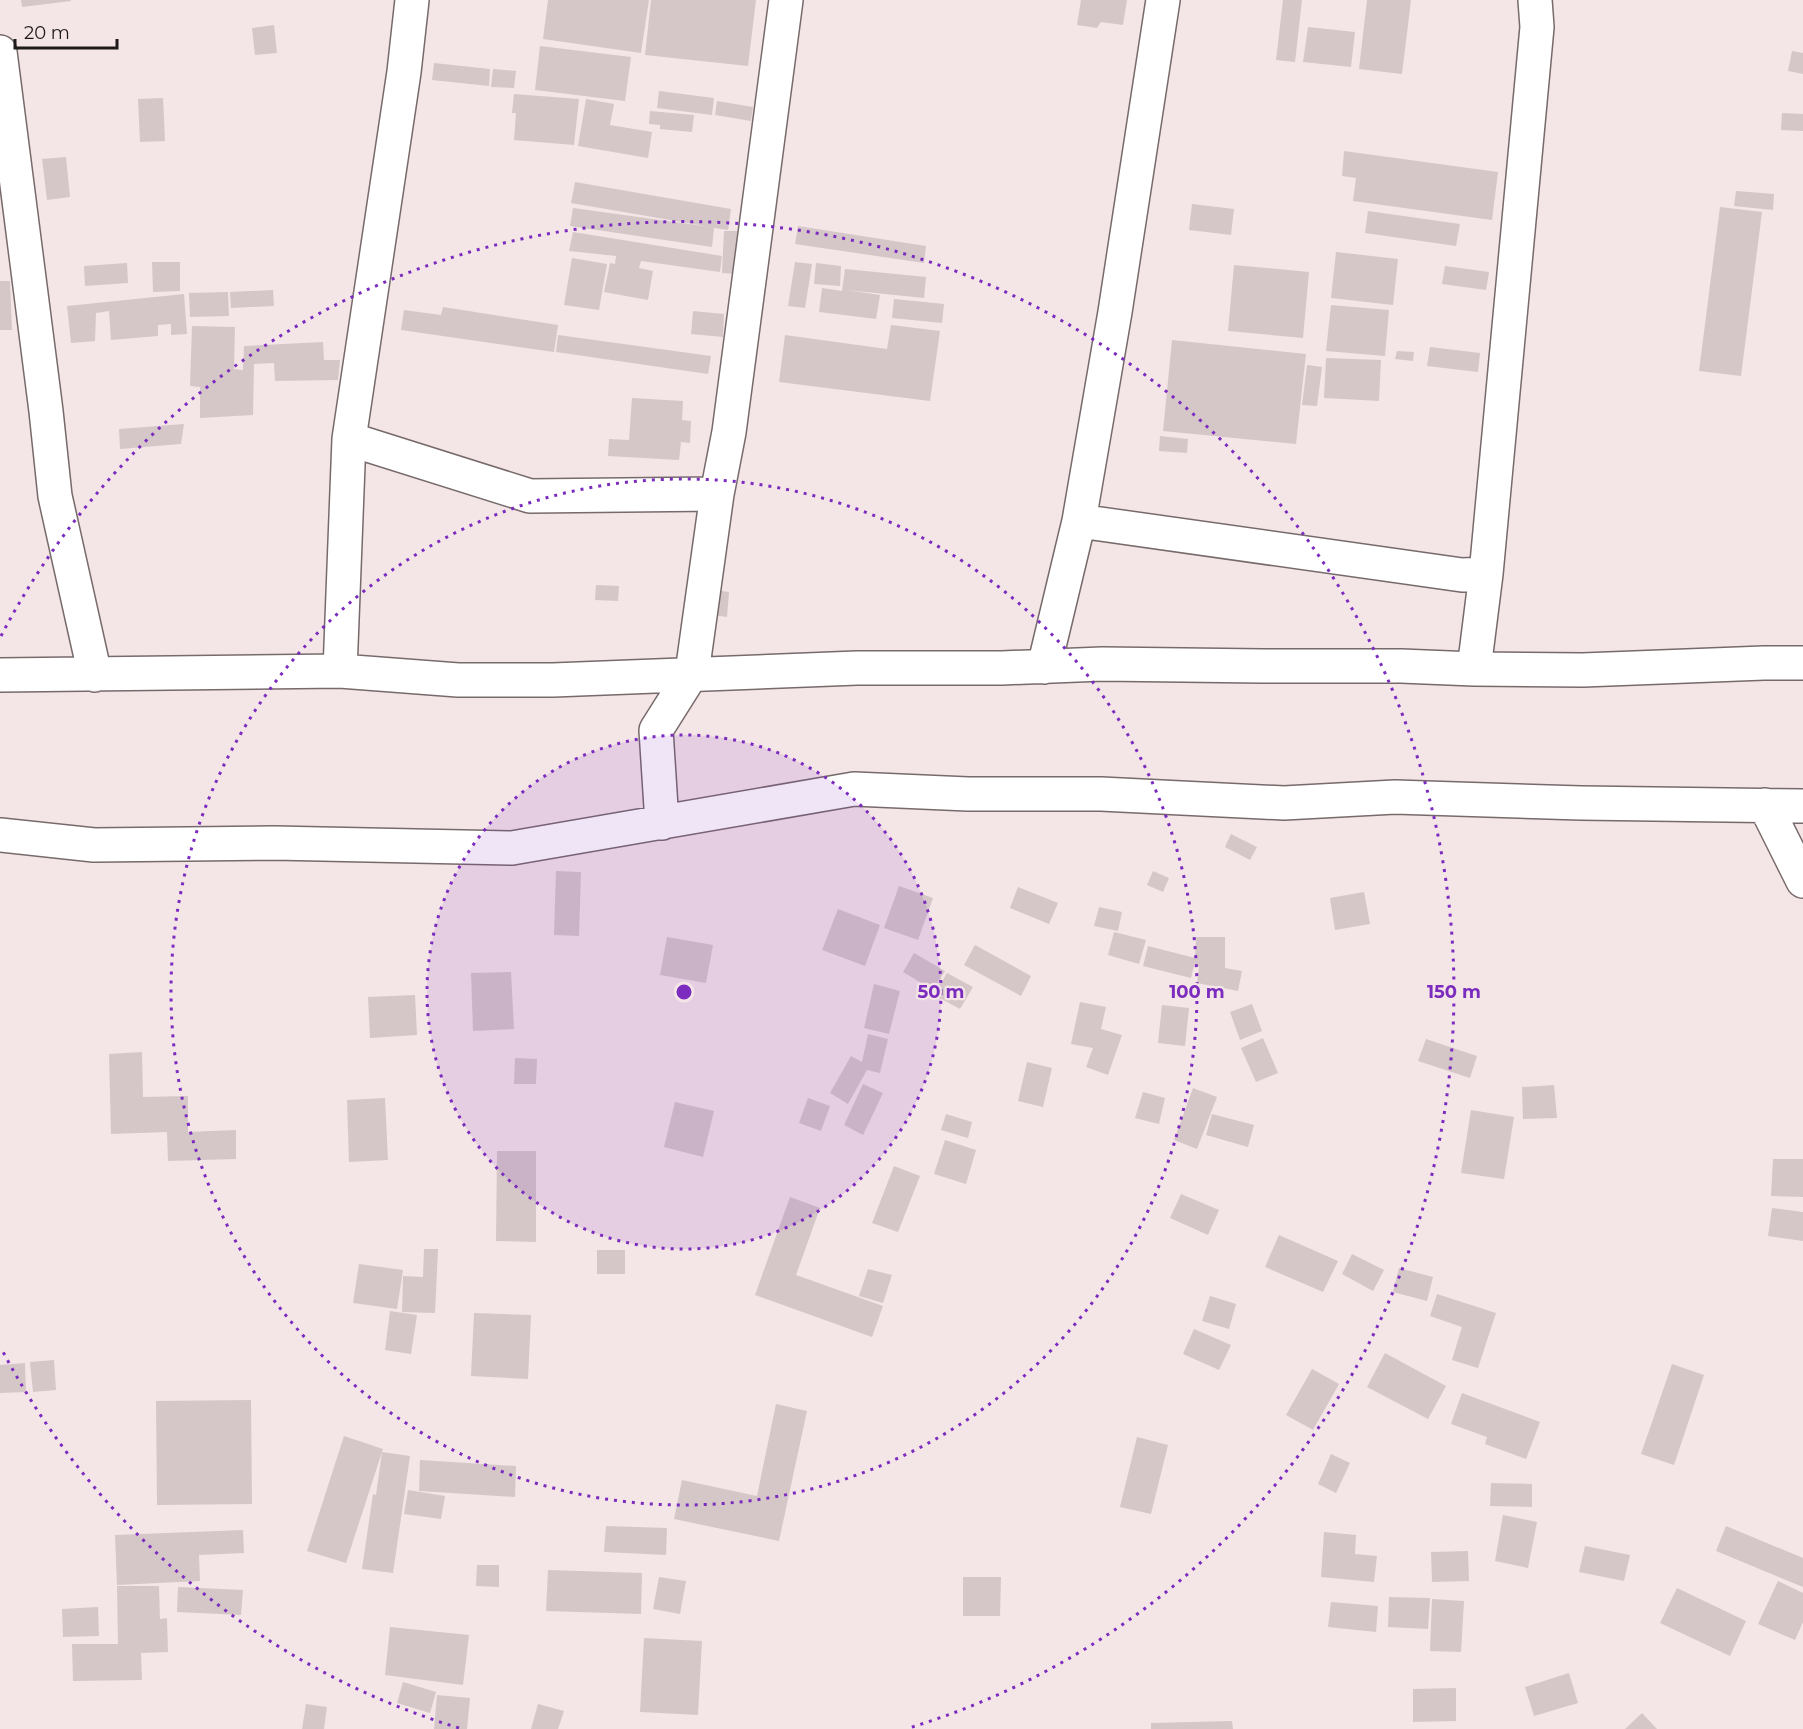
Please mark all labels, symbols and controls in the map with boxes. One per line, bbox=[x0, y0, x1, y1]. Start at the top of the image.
scale bar bbox=[15, 12, 117, 50]
text: 20 m bbox=[24, 22, 70, 44]
text: 50 m bbox=[918, 981, 964, 1003]
text: 100 m bbox=[1169, 981, 1225, 1003]
text: 150 m bbox=[1427, 981, 1481, 1003]
centre of rings bbox=[674, 982, 694, 1002]

